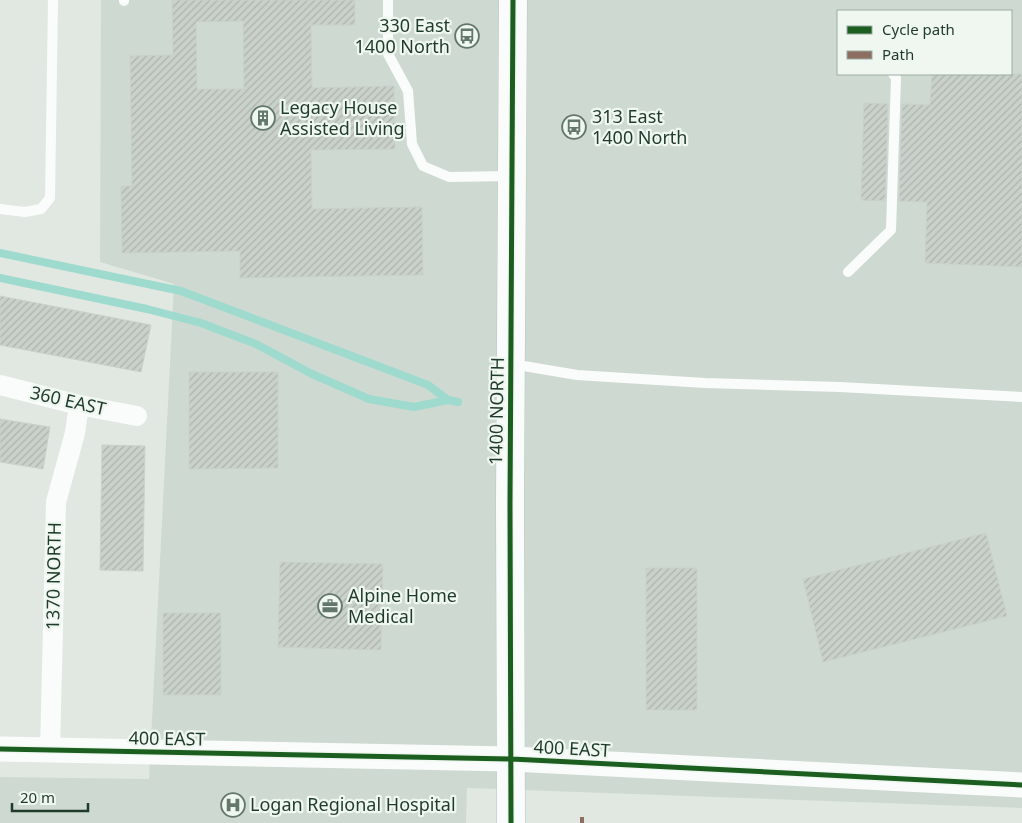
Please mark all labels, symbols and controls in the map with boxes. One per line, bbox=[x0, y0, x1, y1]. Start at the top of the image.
legend bbox=[837, 10, 1012, 75]
place label: 330 East 1400 North bbox=[355, 13, 450, 58]
text: Cycle path bbox=[882, 19, 955, 39]
bus stop icon: 330 East 1400 North bbox=[454, 23, 480, 49]
text: Path bbox=[882, 44, 914, 64]
place label: Legacy House Assisted Living bbox=[280, 95, 404, 140]
place label: 313 East 1400 North bbox=[592, 104, 688, 149]
building icon: Legacy House Assisted Living bbox=[250, 105, 276, 131]
bus stop icon: 313 East 1400 North bbox=[561, 114, 587, 140]
street label: 1400 NORTH bbox=[483, 357, 509, 465]
street label: 360 EAST bbox=[28, 380, 108, 420]
street label: 1370 NORTH bbox=[40, 522, 66, 630]
place label: Alpine Home Medical bbox=[348, 583, 457, 628]
office icon: Alpine Home Medical bbox=[317, 593, 343, 619]
street label: 400 EAST bbox=[128, 725, 206, 751]
street label: 400 EAST bbox=[533, 734, 611, 762]
scale bar bbox=[12, 780, 89, 812]
text: 20 m bbox=[20, 787, 55, 807]
hospital icon: Logan Regional Hospital bbox=[220, 792, 246, 818]
place label: Logan Regional Hospital bbox=[250, 792, 456, 816]

